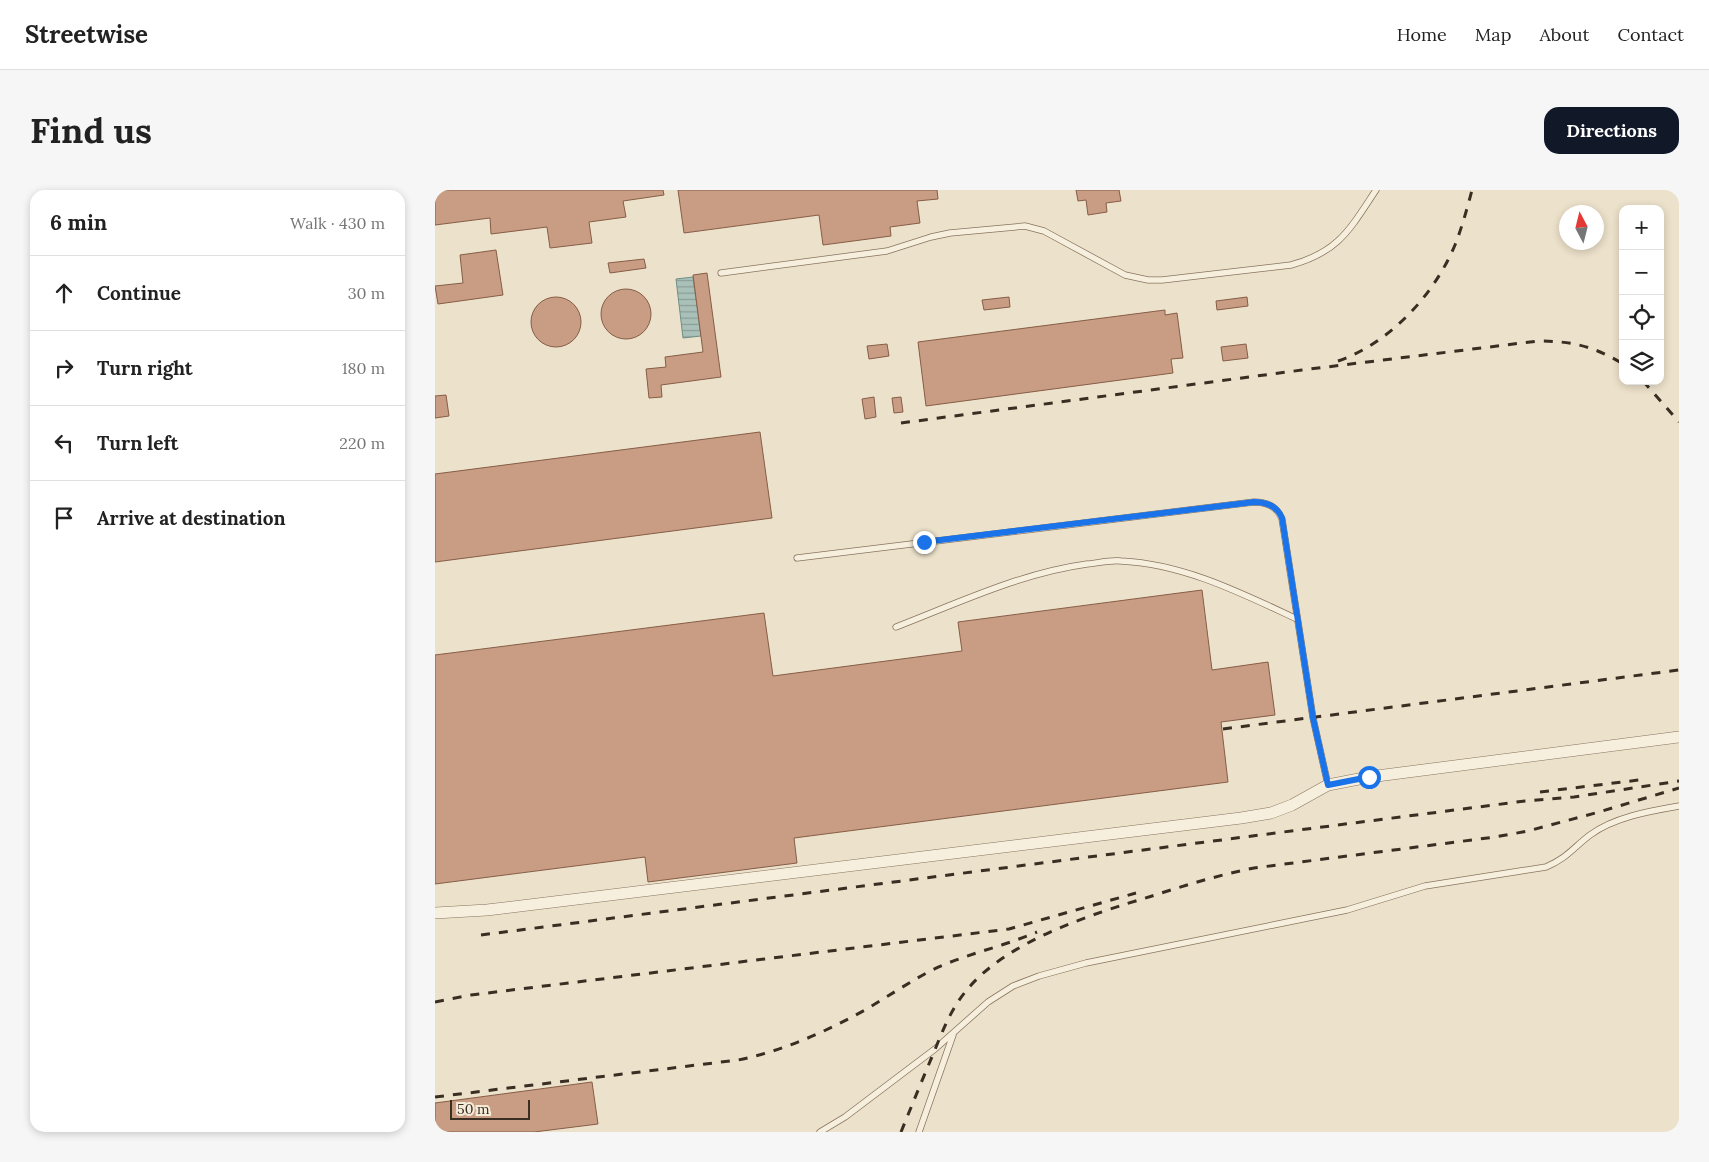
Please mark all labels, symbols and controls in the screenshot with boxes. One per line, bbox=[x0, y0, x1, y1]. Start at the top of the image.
text: Streetwise bbox=[25, 19, 148, 50]
text: Home bbox=[1397, 23, 1447, 46]
text: Map bbox=[1475, 23, 1511, 46]
text: About bbox=[1539, 23, 1589, 46]
text: Contact bbox=[1617, 23, 1684, 46]
button: Directions bbox=[1544, 107, 1679, 154]
text: Find us bbox=[30, 108, 152, 153]
north arrow bbox=[1559, 205, 1604, 250]
map controls bbox=[1619, 205, 1664, 385]
button: + bbox=[1619, 205, 1664, 250]
text: 6 min bbox=[50, 209, 107, 236]
text: Walk · 430 m bbox=[290, 213, 385, 233]
button: − bbox=[1619, 250, 1664, 295]
icon: ahead bbox=[50, 279, 78, 307]
text: Continue bbox=[97, 281, 181, 305]
text: 30 m bbox=[348, 283, 385, 303]
button: locate bbox=[1619, 295, 1664, 340]
button: layers bbox=[1619, 340, 1664, 385]
icon: right bbox=[50, 354, 78, 382]
text: Turn right bbox=[97, 356, 193, 380]
text: 180 m bbox=[342, 358, 385, 378]
icon: left bbox=[50, 429, 78, 457]
text: Turn left bbox=[97, 431, 178, 455]
text: 220 m bbox=[339, 433, 385, 453]
icon: arrive bbox=[50, 504, 78, 532]
text: Arrive at destination bbox=[97, 506, 286, 530]
route end bbox=[913, 531, 936, 554]
route start bbox=[1358, 766, 1381, 789]
scale bar bbox=[450, 1097, 530, 1120]
text: 50 m bbox=[457, 1100, 490, 1118]

